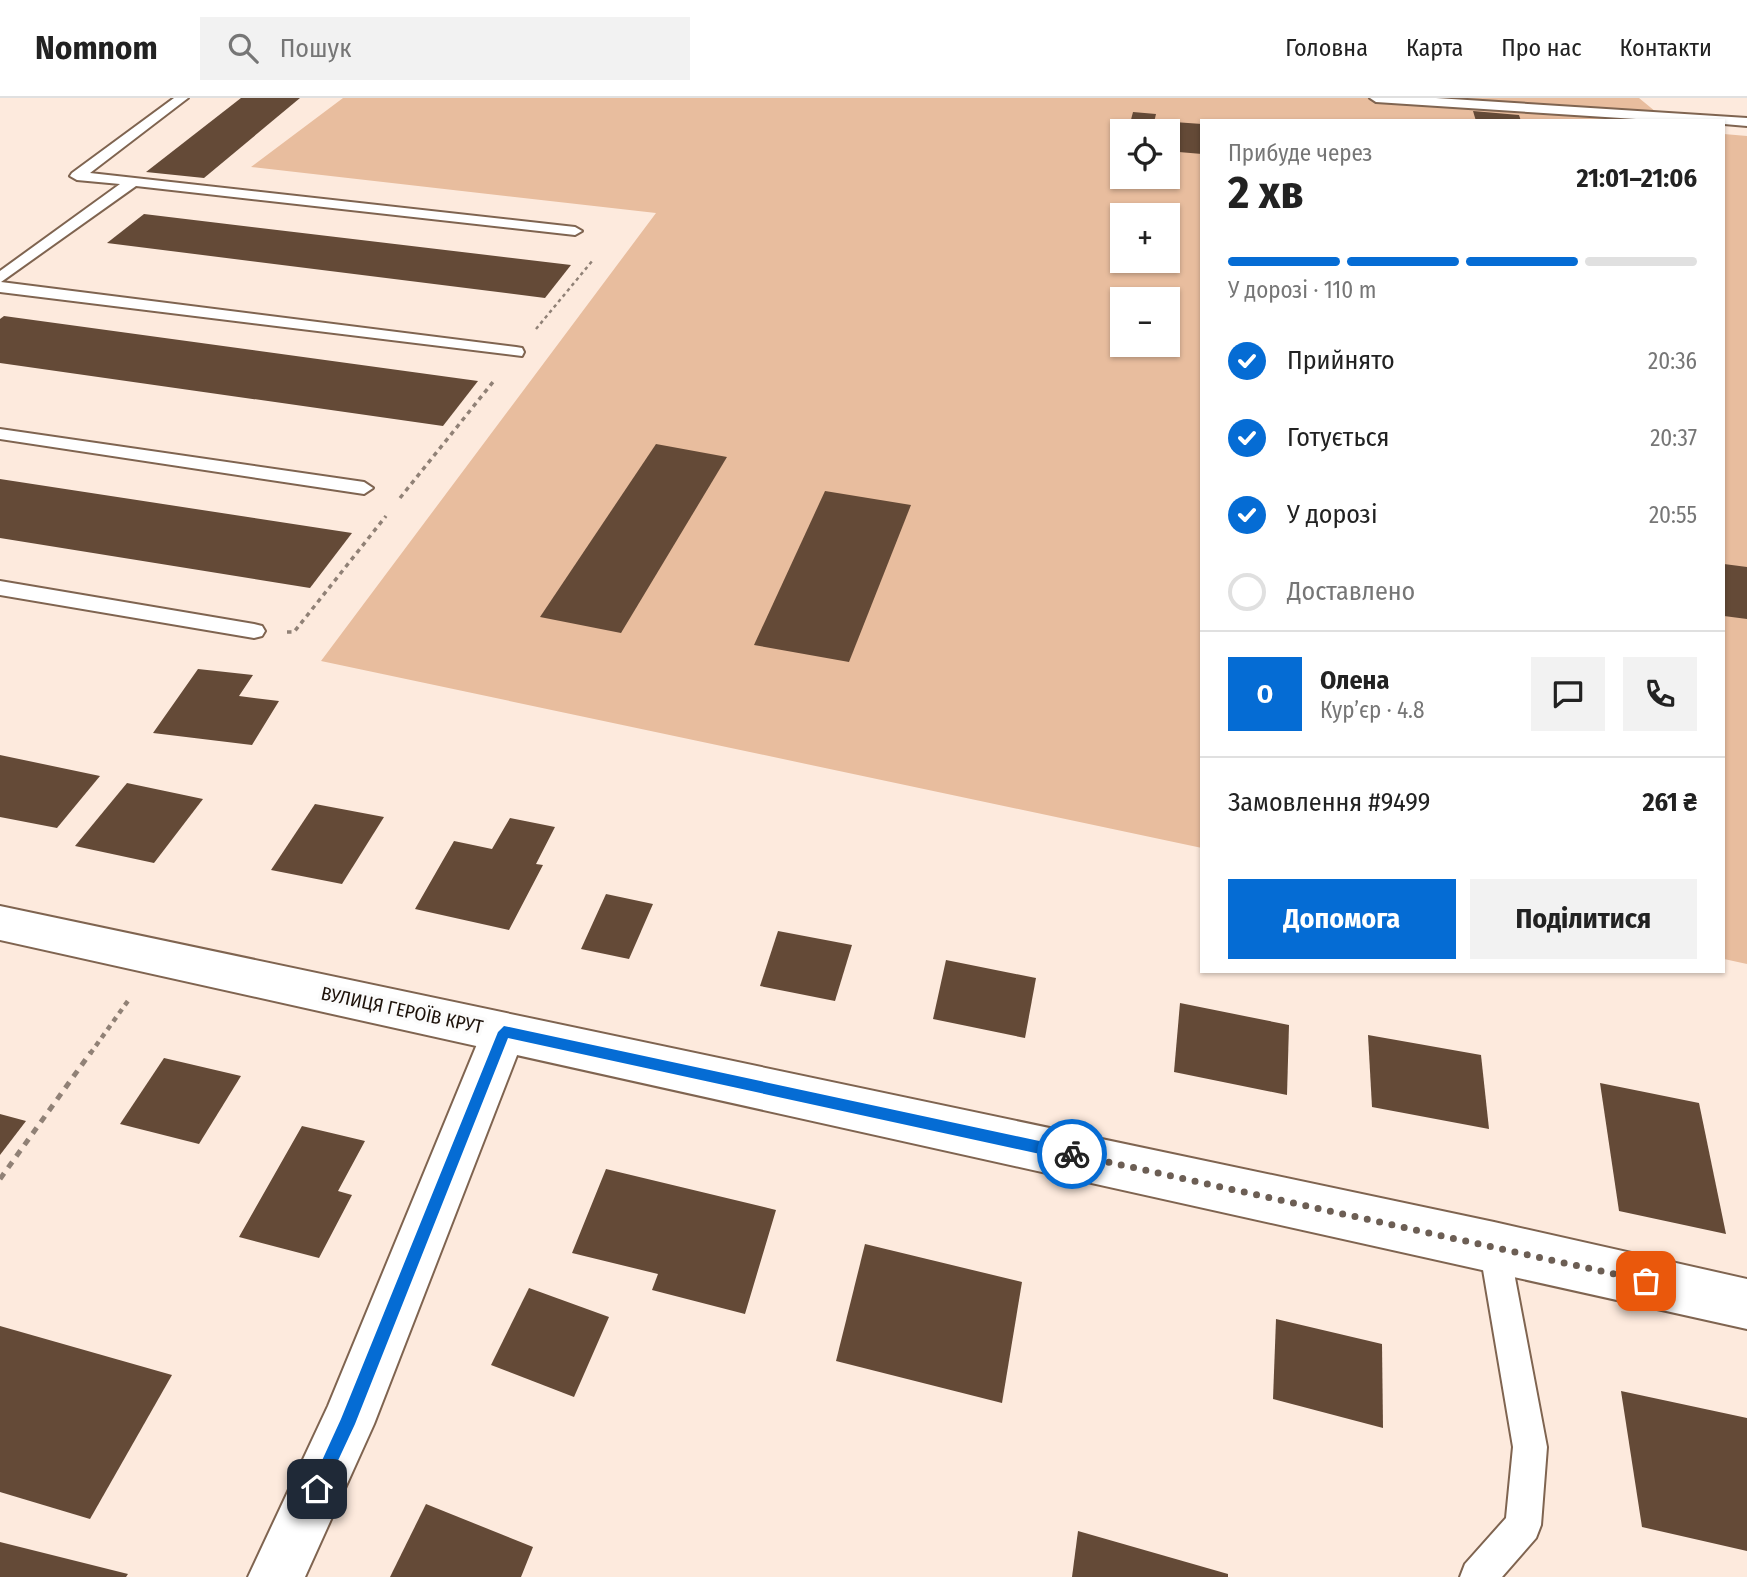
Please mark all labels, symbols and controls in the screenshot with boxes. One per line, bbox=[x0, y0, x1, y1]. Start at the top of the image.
search box bbox=[200, 17, 690, 80]
text: Nomnom bbox=[35, 28, 158, 68]
icon: search bbox=[224, 29, 262, 67]
text: Пошук bbox=[280, 33, 351, 64]
text: Головна bbox=[1285, 34, 1368, 62]
text: Карта bbox=[1406, 34, 1463, 62]
text: Про нас bbox=[1501, 34, 1582, 62]
text: Контакти bbox=[1620, 34, 1712, 62]
map controls bbox=[1110, 119, 1180, 357]
button: locate bbox=[1110, 119, 1180, 189]
text: Прибуде через bbox=[1228, 139, 1373, 167]
text: 21:01–21:06 bbox=[1576, 163, 1697, 194]
text: 2 хв bbox=[1228, 165, 1304, 220]
button: + bbox=[1110, 203, 1180, 273]
text: У дорозі · 110 m bbox=[1228, 276, 1376, 304]
button: − bbox=[1110, 287, 1180, 357]
icon: check bbox=[1228, 342, 1266, 380]
text: Прийнято bbox=[1287, 345, 1395, 376]
text: 20:36 bbox=[1648, 347, 1697, 375]
icon: check bbox=[1228, 419, 1266, 457]
text: Готується bbox=[1287, 422, 1389, 453]
text: 20:37 bbox=[1650, 424, 1697, 452]
icon: check bbox=[1228, 496, 1266, 534]
text: У дорозі bbox=[1287, 499, 1377, 530]
text: 20:55 bbox=[1649, 501, 1697, 529]
text: Доставлено bbox=[1287, 576, 1415, 607]
button: chat bbox=[1531, 657, 1605, 731]
button: phone bbox=[1623, 657, 1697, 731]
text: Олена bbox=[1320, 665, 1389, 696]
text: О bbox=[1257, 679, 1273, 710]
text: Кур’єр · 4.8 bbox=[1320, 696, 1425, 724]
text: Замовлення #9499 bbox=[1228, 787, 1430, 818]
text: 261 ₴ bbox=[1643, 787, 1697, 818]
button: Допомога bbox=[1228, 879, 1456, 959]
button: Поділитися bbox=[1470, 879, 1697, 959]
street label: ВУЛИЦЯ ГЕРОЇВ КРУТ bbox=[319, 982, 485, 1038]
courier bbox=[1037, 1119, 1107, 1189]
icon: bike bbox=[1053, 1135, 1091, 1173]
pin bbox=[1616, 1251, 1676, 1311]
icon: bag bbox=[1627, 1262, 1665, 1300]
pin bbox=[287, 1459, 347, 1519]
icon: home bbox=[298, 1470, 336, 1508]

